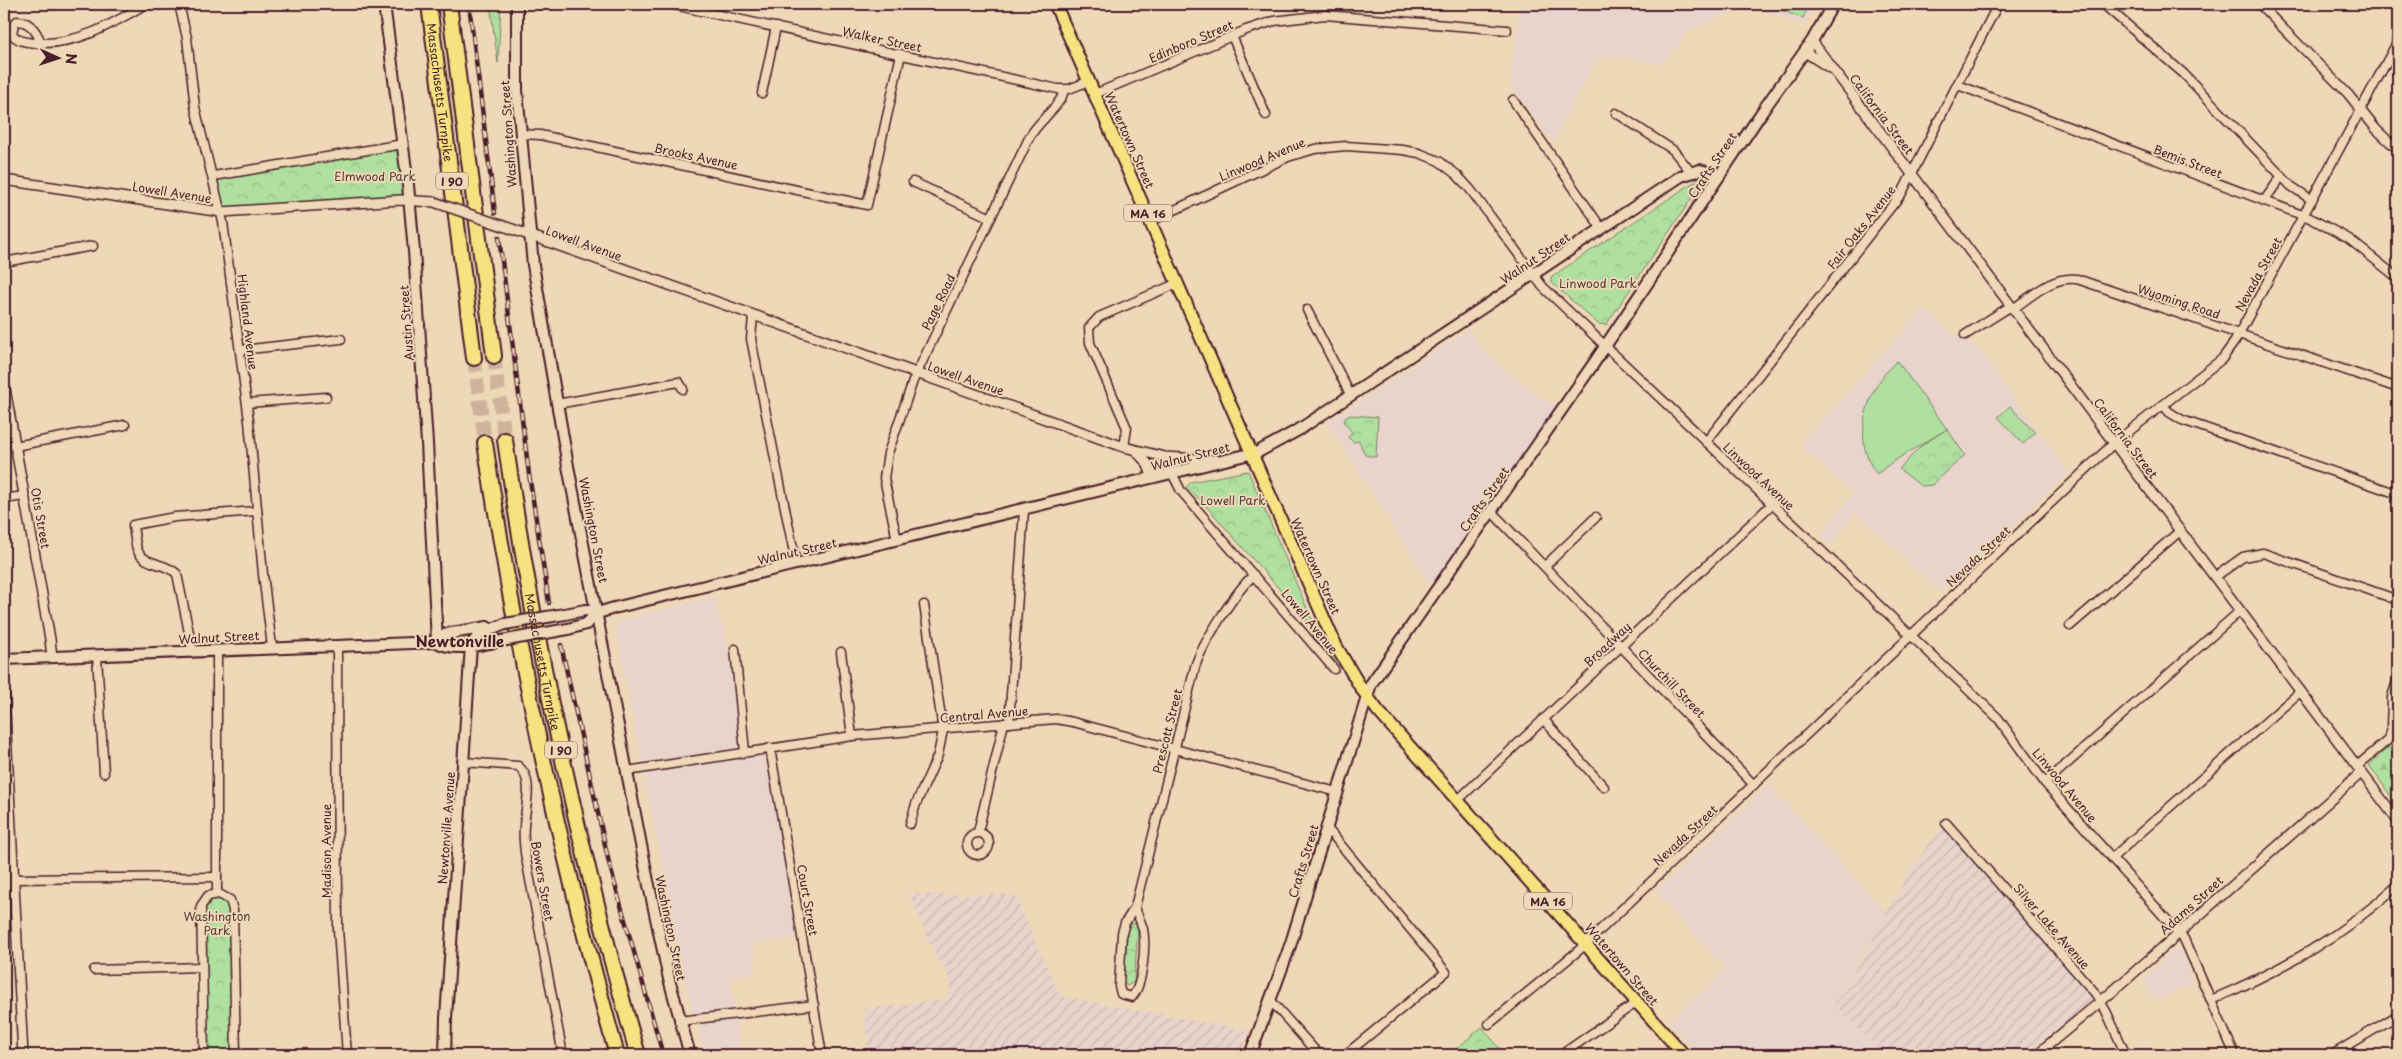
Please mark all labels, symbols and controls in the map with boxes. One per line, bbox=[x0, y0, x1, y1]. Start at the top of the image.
street label: Edinboro Street bbox=[1146, 15, 1236, 67]
street label: Massachusetts Turnpike bbox=[423, 22, 458, 163]
street label: Walker Street bbox=[841, 22, 923, 56]
north arrow bbox=[32, 32, 82, 82]
text: N bbox=[61, 53, 82, 65]
street label: California Street bbox=[1846, 70, 1918, 158]
street label: Washington Street bbox=[495, 80, 521, 188]
street label: Watertown Street bbox=[1101, 89, 1159, 191]
street label: Crafts Street bbox=[1683, 128, 1741, 202]
street label: Linwood Avenue bbox=[1216, 133, 1308, 185]
street label: Brooks Avenue bbox=[652, 138, 740, 174]
street label: Bemis Street bbox=[2151, 140, 2225, 182]
park label: Elmwood Park bbox=[334, 167, 416, 185]
road number: I 90 bbox=[436, 172, 468, 190]
street label: Lowell Avenue bbox=[131, 177, 213, 207]
street label: Fair Oaks Avenue bbox=[1823, 181, 1900, 273]
road number: MA 16 bbox=[1124, 204, 1172, 222]
street label: Lowell Avenue bbox=[543, 221, 625, 265]
street label: Walnut Street bbox=[1496, 228, 1574, 288]
street label: Nevada Street bbox=[2230, 234, 2286, 314]
street label: Page Road bbox=[917, 271, 959, 333]
street label: Highland Avenue bbox=[233, 273, 263, 372]
park label: Linwood Park bbox=[1559, 274, 1637, 292]
street label: Wyoming Road bbox=[2135, 279, 2223, 323]
street label: Austin Street bbox=[394, 284, 418, 362]
street label: Lowell Avenue bbox=[925, 356, 1007, 400]
street label: California Street bbox=[2090, 394, 2162, 482]
street label: Walnut Street bbox=[1149, 437, 1232, 475]
street label: Linwood Avenue bbox=[1719, 438, 1799, 514]
street label: Crafts Street bbox=[1455, 463, 1513, 535]
street label: Washington Street bbox=[575, 476, 613, 584]
street label: Otis Street bbox=[27, 486, 55, 550]
park label: Lowell Park bbox=[1200, 491, 1266, 509]
street label: Watertown Street bbox=[1287, 515, 1345, 617]
street label: Nevada Street bbox=[1942, 521, 2014, 591]
street label: Walnut Street bbox=[756, 533, 839, 569]
street label: Lowell Avenue bbox=[1277, 585, 1343, 658]
street label: Massachusetts Turnpike bbox=[521, 592, 565, 732]
street label: Broadway bbox=[1579, 617, 1635, 671]
street label: Walnut Street bbox=[178, 626, 260, 648]
district label: Newtonville bbox=[416, 629, 504, 652]
street label: Churchill Street bbox=[1634, 644, 1710, 722]
street label: Prescott Street bbox=[1148, 687, 1186, 775]
street label: Central Avenue bbox=[939, 701, 1029, 727]
road number: I 90 bbox=[545, 742, 577, 758]
street label: Linwood Avenue bbox=[2029, 744, 2102, 826]
street label: Newtonville Avenue bbox=[433, 770, 459, 885]
street label: Nevada Street bbox=[1649, 800, 1721, 870]
street label: Madison Avenue bbox=[317, 803, 335, 898]
street label: Crafts Street bbox=[1283, 822, 1323, 900]
street label: Bowers Street bbox=[527, 840, 559, 922]
street label: Court Street bbox=[793, 863, 823, 937]
street label: Adams Street bbox=[2155, 871, 2227, 939]
street label: Washington Street bbox=[651, 874, 691, 982]
street label: Silver Lake Avenue bbox=[2010, 879, 2095, 973]
road number: MA 16 bbox=[1524, 892, 1572, 909]
park label: Washington Park bbox=[183, 907, 251, 939]
street label: Watertown Street bbox=[1581, 919, 1663, 1009]

